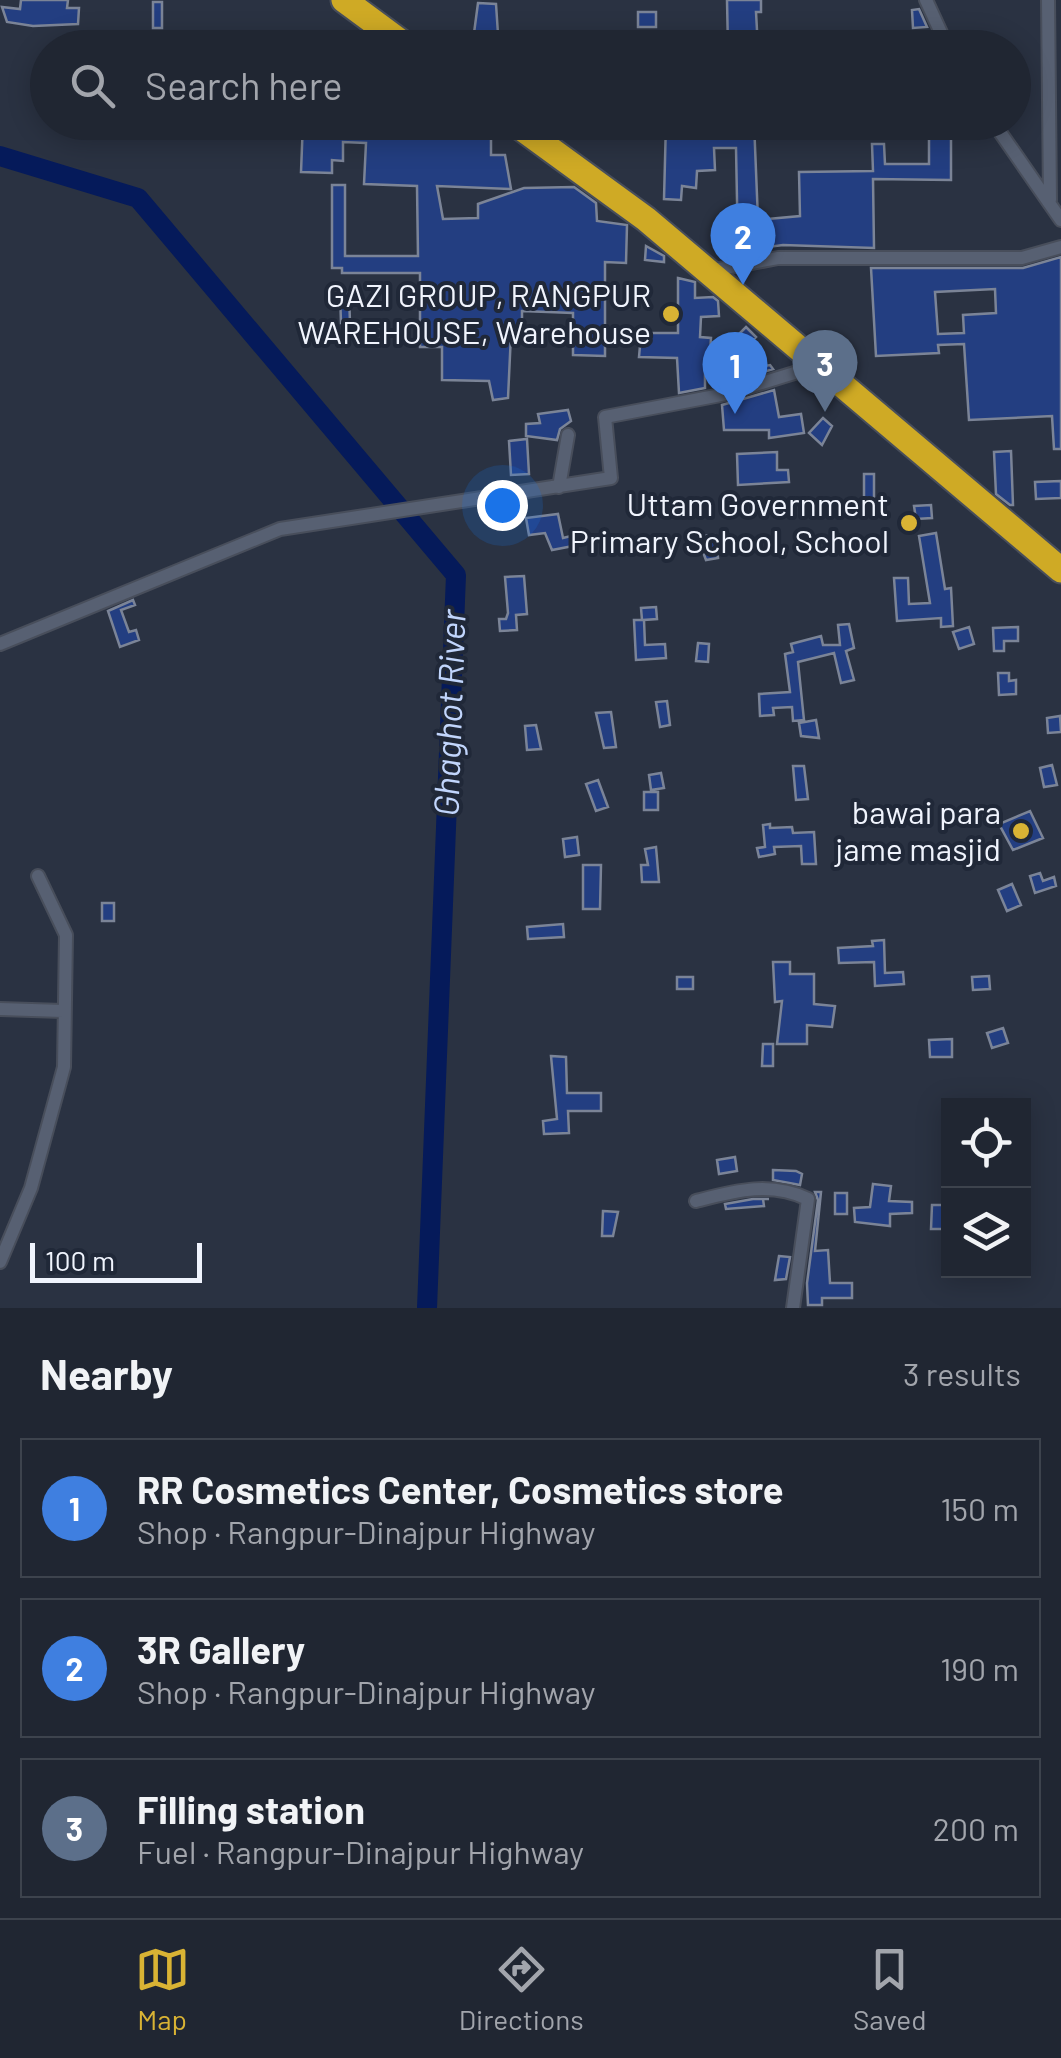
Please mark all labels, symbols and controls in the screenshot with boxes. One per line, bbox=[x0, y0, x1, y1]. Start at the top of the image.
search box bbox=[30, 30, 1031, 140]
icon: search bbox=[65, 58, 120, 113]
text: Search here bbox=[145, 62, 343, 108]
pin: 2 bbox=[710, 202, 776, 285]
place label: GAZI GROUP, RANGPUR WAREHOUSE, Warehouse bbox=[298, 275, 651, 350]
marker: GAZI GROUP, RANGPUR WAREHOUSE, Warehouse bbox=[660, 303, 682, 325]
pin: 3 bbox=[792, 330, 858, 412]
pin: 1 bbox=[702, 332, 768, 414]
your location bbox=[477, 480, 528, 531]
place label: Uttam Government Primary School, School bbox=[570, 484, 889, 559]
marker: Uttam Government Primary School, School bbox=[898, 512, 920, 534]
water label: Ghaghot River bbox=[423, 607, 473, 817]
place label: bawai para jame masjid bbox=[833, 792, 1001, 867]
marker: bawai para jame masjid bbox=[1010, 820, 1032, 842]
map controls bbox=[941, 1098, 1031, 1278]
button: locate bbox=[941, 1098, 1031, 1188]
button: layers bbox=[941, 1188, 1031, 1278]
scale bar bbox=[30, 1238, 202, 1282]
text: 100 m bbox=[45, 1243, 115, 1277]
text: Nearby bbox=[40, 1348, 173, 1398]
text: 3 results bbox=[903, 1354, 1021, 1392]
text: RR Cosmetics Center, Cosmetics store bbox=[137, 1466, 784, 1512]
text: 1 bbox=[69, 1489, 80, 1527]
text: 150 m bbox=[940, 1489, 1019, 1527]
text: Shop · Rangpur-Dinajpur Highway bbox=[137, 1512, 596, 1550]
text: 3R Gallery bbox=[137, 1626, 305, 1672]
text: 2 bbox=[66, 1649, 83, 1687]
text: 190 m bbox=[940, 1649, 1019, 1687]
text: Shop · Rangpur-Dinajpur Highway bbox=[137, 1672, 596, 1710]
text: Filling station bbox=[137, 1786, 365, 1832]
text: 3 bbox=[66, 1809, 83, 1847]
text: 200 m bbox=[933, 1809, 1019, 1847]
text: Fuel · Rangpur-Dinajpur Highway bbox=[137, 1832, 584, 1870]
tab: Map bbox=[135, 1942, 190, 2036]
tab: Directions bbox=[459, 1942, 584, 2036]
tab: Saved bbox=[853, 1942, 926, 2036]

